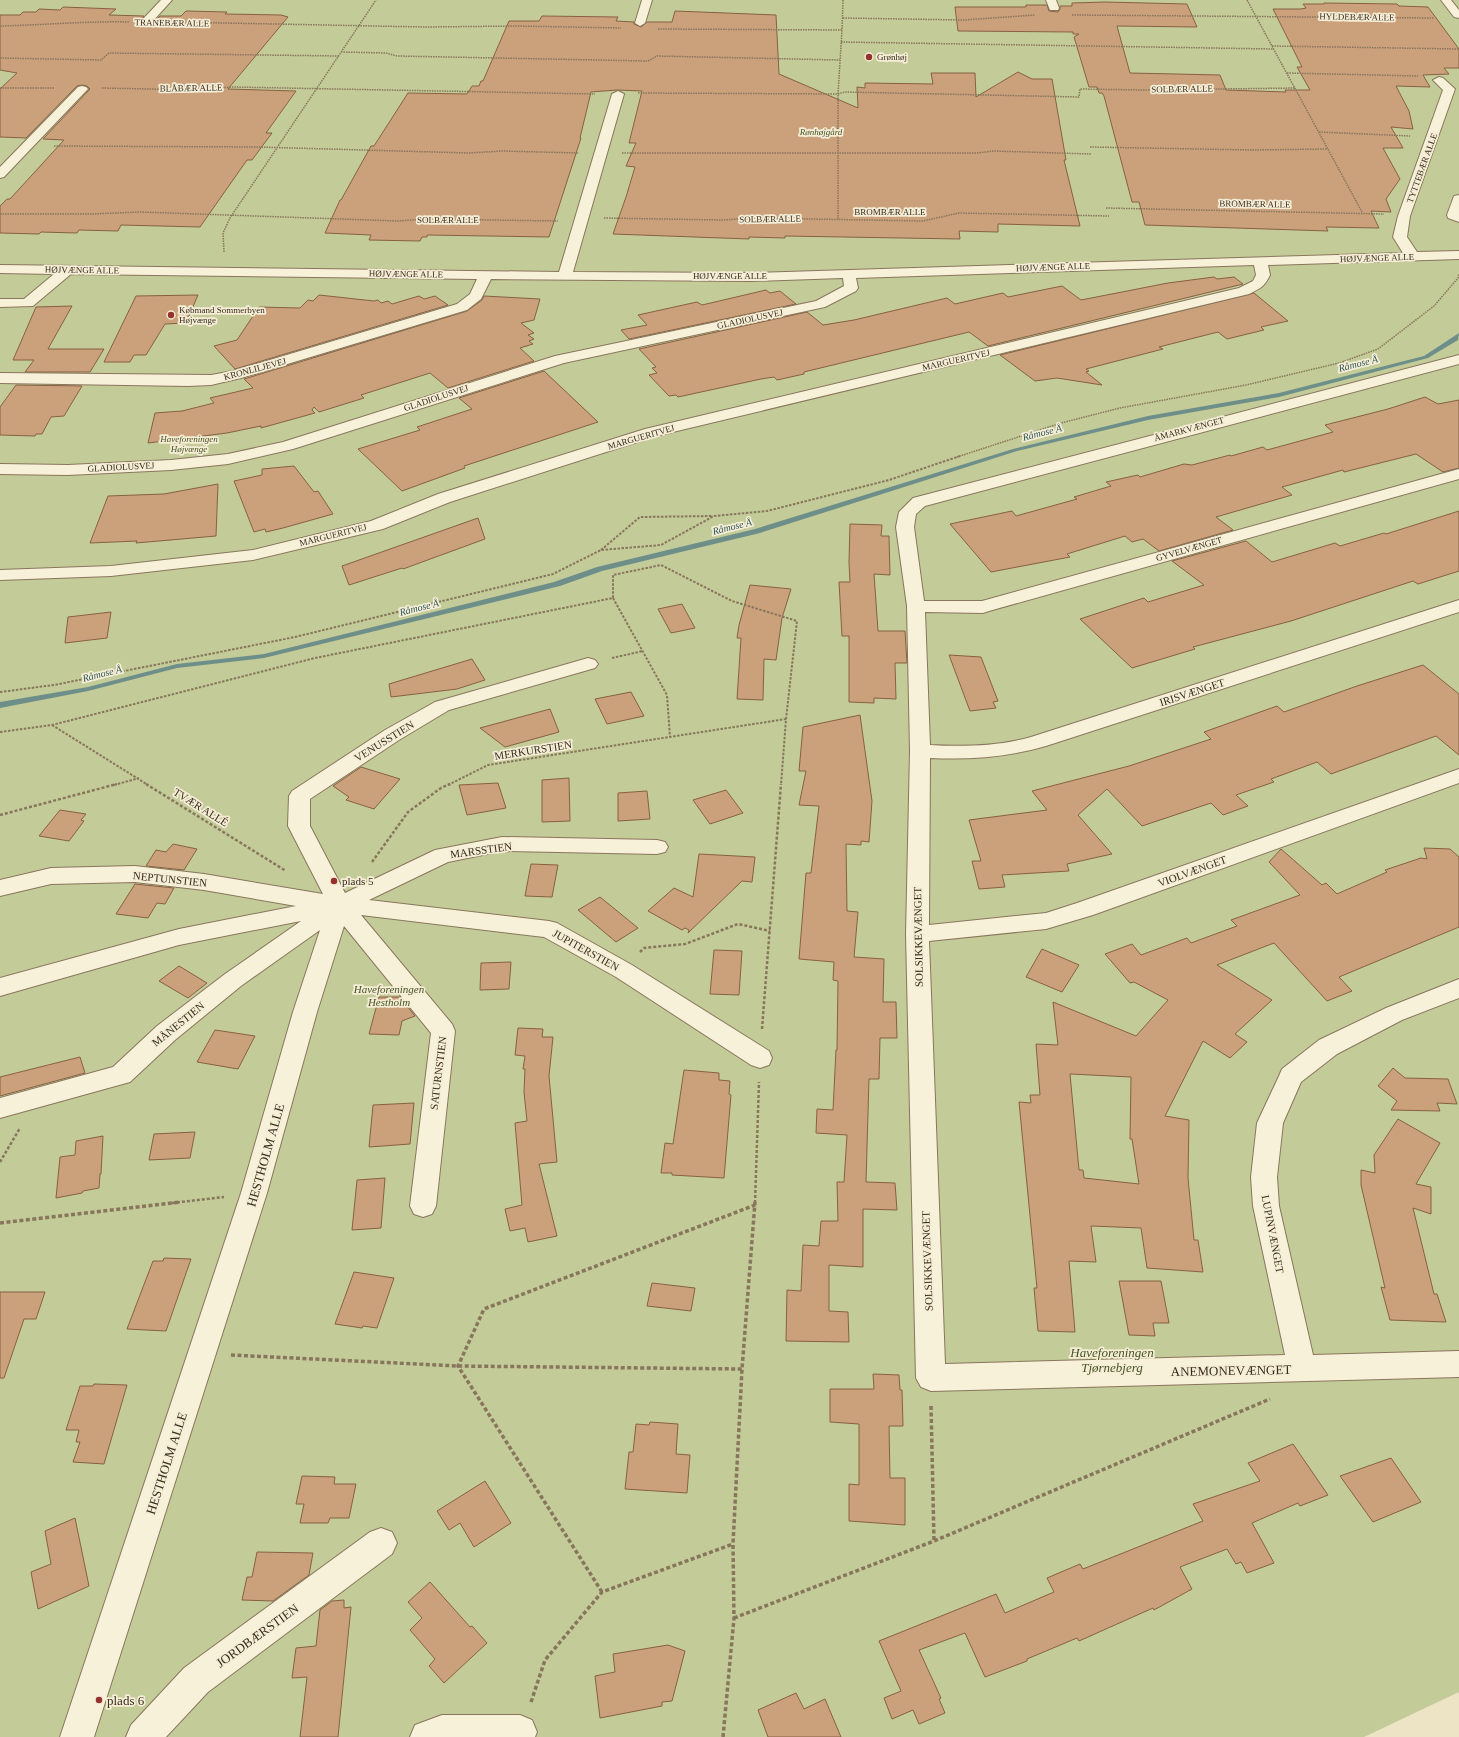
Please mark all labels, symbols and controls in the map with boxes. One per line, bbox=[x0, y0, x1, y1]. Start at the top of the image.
street label: HYLDEBÆR ALLE bbox=[1319, 11, 1395, 23]
street label: TRANEBÆR ALLE bbox=[135, 17, 210, 29]
marker: Grønhøj bbox=[864, 52, 874, 62]
place label: Grønhøj bbox=[877, 52, 907, 62]
street label: BLÅBÆR ALLE bbox=[160, 82, 223, 94]
street label: SOLBÆR ALLE bbox=[1151, 83, 1213, 95]
park label: Rønhøjgård bbox=[799, 127, 843, 137]
street label: TYTTEBÆR ALLE bbox=[1405, 131, 1439, 204]
street label: BROMBÆR ALLE bbox=[1219, 198, 1291, 210]
street label: BROMBÆR ALLE bbox=[854, 207, 926, 217]
street label: SOLBÆR ALLE bbox=[739, 213, 801, 225]
street label: SOLBÆR ALLE bbox=[417, 215, 479, 225]
street label: HØJVÆNGE ALLE bbox=[1340, 252, 1415, 264]
street label: HØJVÆNGE ALLE bbox=[1016, 261, 1091, 273]
street label: HØJVÆNGE ALLE bbox=[45, 264, 120, 276]
street label: HØJVÆNGE ALLE bbox=[369, 268, 444, 280]
street label: HØJVÆNGE ALLE bbox=[693, 271, 768, 281]
place label: Købmand Sommerbyen Højvænge bbox=[179, 305, 265, 325]
street label: GLADIOLUSVEJ bbox=[716, 307, 784, 331]
marker: Købmand Sommerbyen Højvænge bbox=[166, 310, 176, 320]
street label: MARGUERITVEJ bbox=[921, 347, 991, 373]
water label: Råmose Å bbox=[1336, 353, 1380, 374]
street label: KRONLILJEVEJ bbox=[223, 356, 288, 382]
street label: GLADIOLUSVEJ bbox=[403, 383, 470, 413]
street label: ÅMARKVÆNGET bbox=[1153, 415, 1226, 443]
water label: Råmose Å bbox=[1020, 422, 1064, 443]
street label: MARGUERITVEJ bbox=[606, 423, 676, 451]
park label: Haveforeningen Højvænge bbox=[159, 434, 218, 454]
street label: GLADIOLUSVEJ bbox=[87, 460, 155, 474]
water label: Råmose Å bbox=[710, 516, 754, 537]
street label: MARGUERITVEJ bbox=[298, 522, 368, 548]
street label: GYVELVÆNGET bbox=[1155, 535, 1224, 563]
water label: Råmose Å bbox=[397, 597, 441, 618]
water label: Råmose Å bbox=[80, 663, 124, 684]
street label: IRISVÆNGET bbox=[1158, 676, 1226, 708]
street label: VENUSSTIEN bbox=[352, 718, 416, 764]
street label: MERKURSTIEN bbox=[493, 738, 573, 762]
street label: TVÆR ALLÉ bbox=[172, 785, 231, 829]
street label: MARSSTIEN bbox=[449, 840, 513, 860]
street label: VIOLVÆNGET bbox=[1156, 853, 1228, 889]
street label: NEPTUNSTIEN bbox=[132, 869, 208, 889]
place label: plads 5 bbox=[342, 875, 374, 887]
marker: plads 5 bbox=[329, 876, 339, 886]
street label: SOLSIKKEVÆNGET bbox=[911, 887, 925, 987]
street label: JUPITERSTIEN bbox=[551, 927, 621, 973]
park label: Haveforeningen Hestholm bbox=[353, 983, 425, 1008]
street label: MÅNESTIEN bbox=[150, 999, 207, 1049]
street label: SATURNSTIEN bbox=[428, 1036, 448, 1110]
street label: HESTHOLM ALLE bbox=[244, 1102, 287, 1208]
street label: LUPINVÆNGET bbox=[1260, 1194, 1287, 1274]
street label: SOLSIKKEVÆNGET bbox=[919, 1210, 935, 1311]
park label: Haveforeningen Tjørnebjerg bbox=[1069, 1345, 1154, 1375]
street label: ANEMONEVÆNGET bbox=[1171, 1362, 1291, 1379]
street label: HESTHOLM ALLE bbox=[143, 1410, 190, 1516]
street label: JORDBÆRSTIEN bbox=[213, 1600, 302, 1670]
place label: plads 6 bbox=[107, 1693, 145, 1708]
marker: plads 6 bbox=[94, 1695, 104, 1705]

